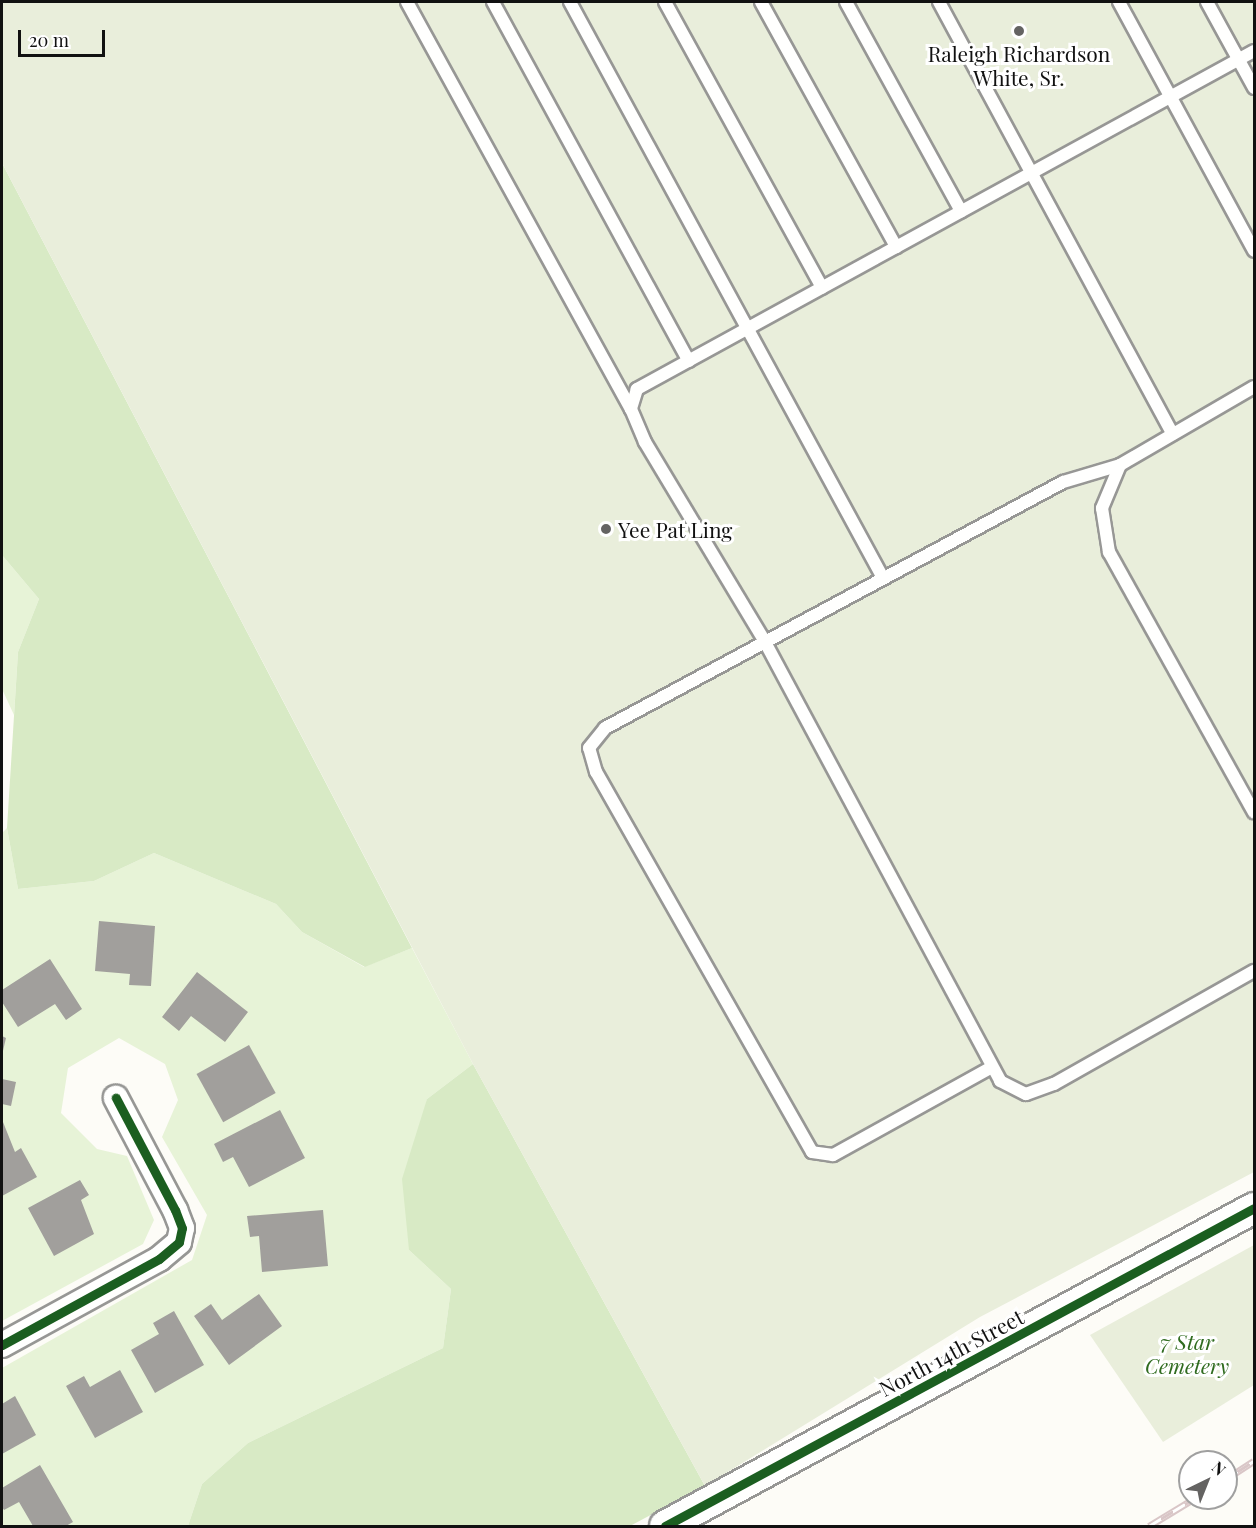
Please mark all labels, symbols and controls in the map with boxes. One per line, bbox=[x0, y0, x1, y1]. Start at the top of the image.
scale bar bbox=[21, 18, 108, 56]
marker: Raleigh Richardson White, Sr. bbox=[1012, 24, 1026, 38]
text: 20 m bbox=[29, 28, 69, 52]
place label: Raleigh Richardson White, Sr. bbox=[928, 40, 1110, 90]
place label: Yee Pat Ling bbox=[618, 516, 733, 542]
marker: Yee Pat Ling bbox=[599, 522, 613, 536]
street label: North 14th Street bbox=[875, 1303, 1027, 1401]
park label: 7 Star Cemetery bbox=[1145, 1328, 1229, 1378]
north arrow bbox=[1178, 1450, 1238, 1510]
text: N bbox=[1208, 1456, 1231, 1480]

